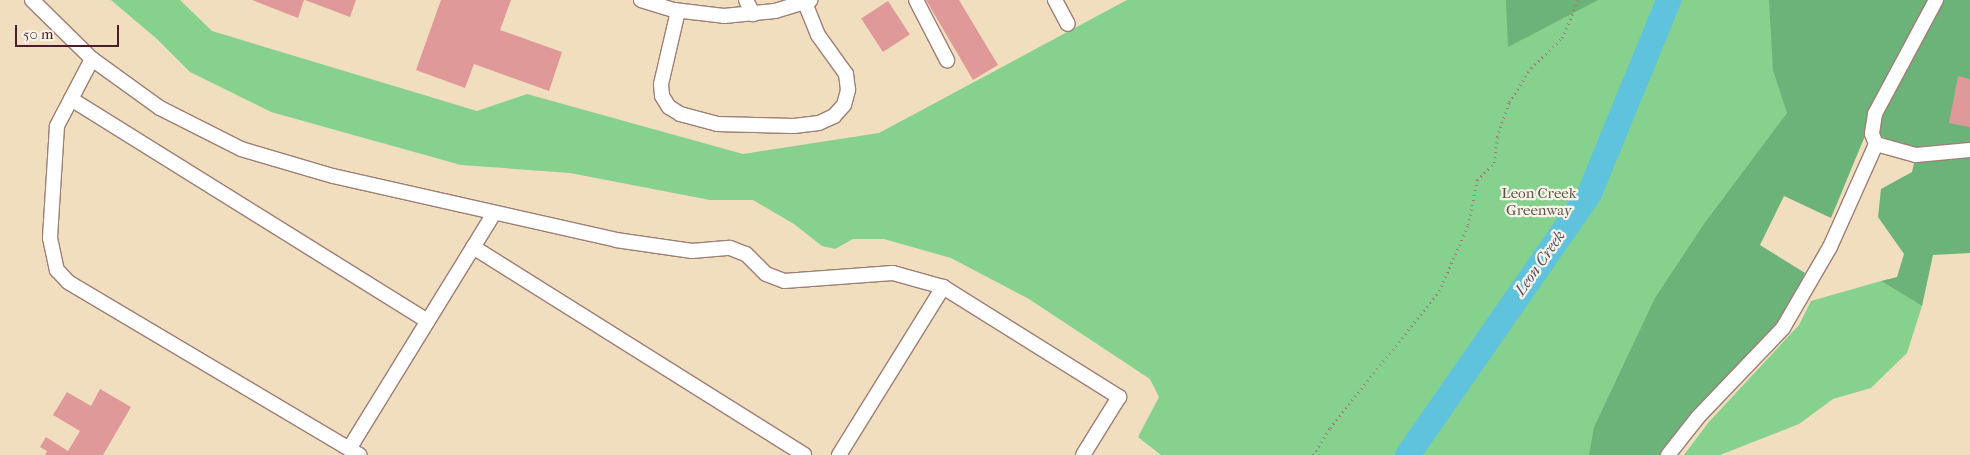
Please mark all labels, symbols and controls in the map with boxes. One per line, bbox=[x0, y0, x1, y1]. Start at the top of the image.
scale bar bbox=[18, 15, 121, 47]
text: 50 m bbox=[23, 25, 53, 43]
park label: Leon Creek Greenway bbox=[1502, 184, 1576, 219]
water label: Leon Creek bbox=[1511, 227, 1569, 299]

